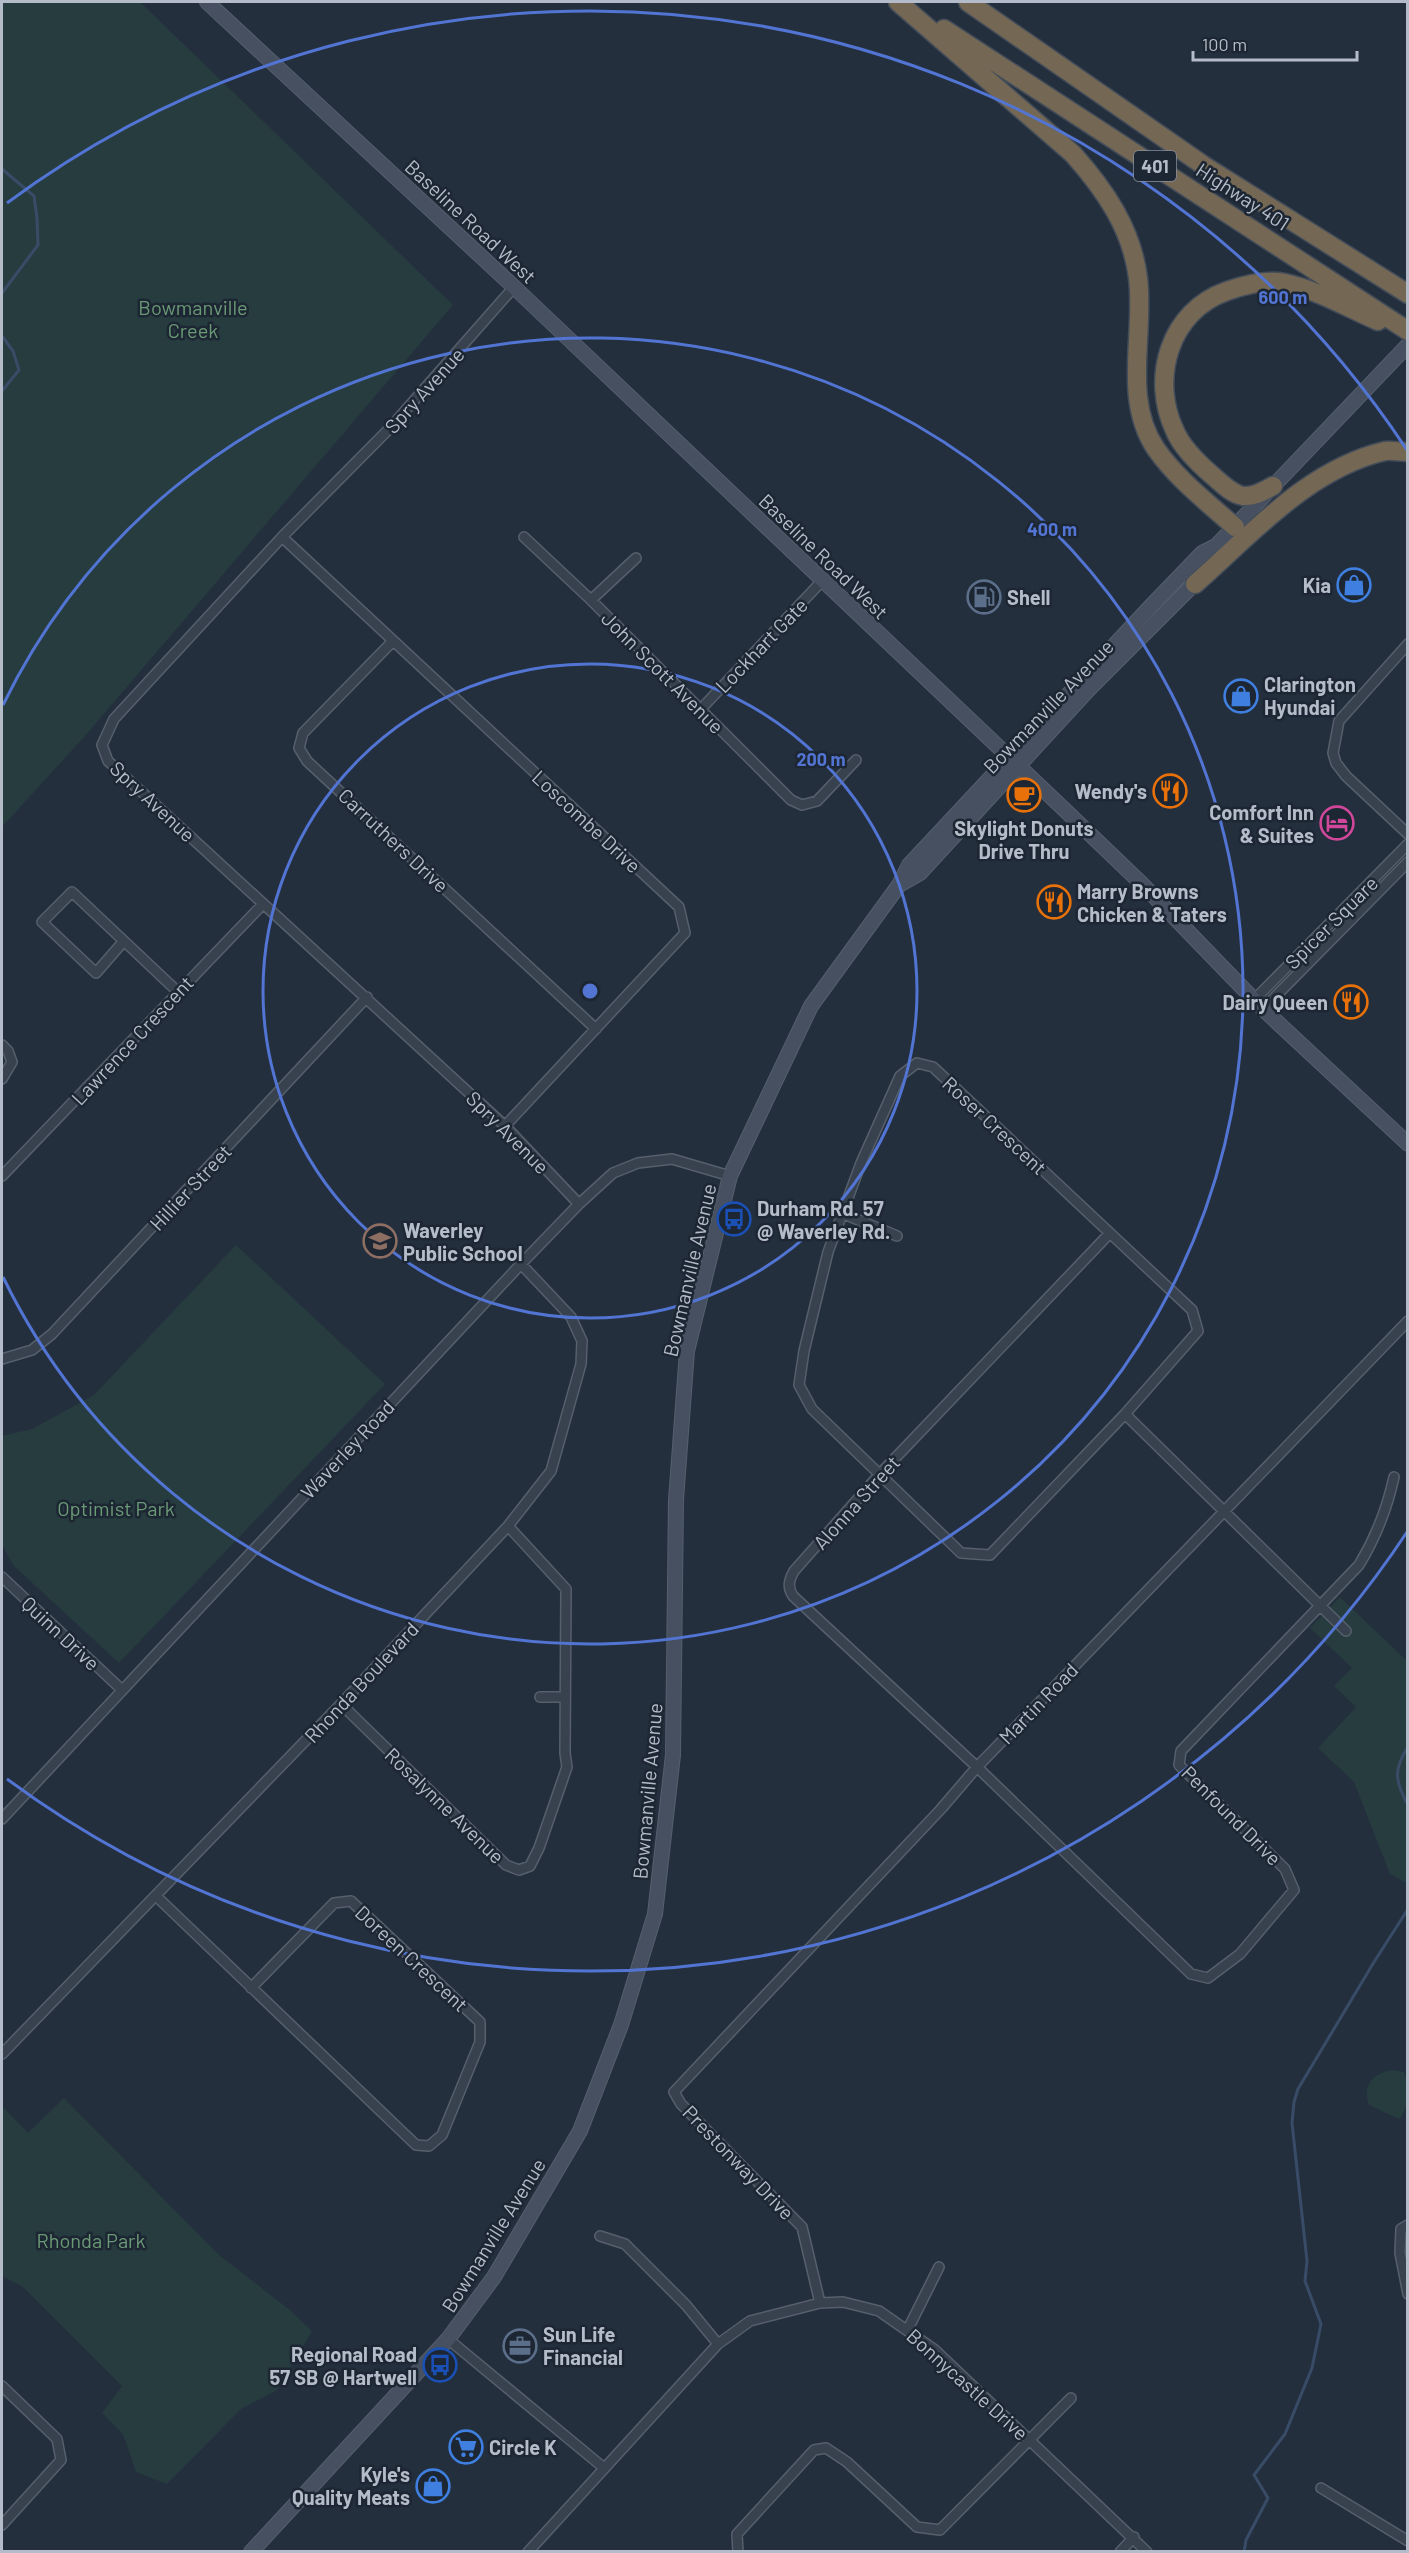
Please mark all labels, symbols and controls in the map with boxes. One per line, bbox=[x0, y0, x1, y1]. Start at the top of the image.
scale bar bbox=[1193, 24, 1356, 62]
text: 100 m bbox=[1202, 33, 1247, 55]
road number: 401 bbox=[1134, 151, 1176, 181]
street label: Baseline Road West bbox=[401, 154, 541, 288]
street label: Highway 401 bbox=[1192, 157, 1294, 235]
text: 600 m bbox=[1259, 286, 1307, 308]
park label: Bowmanville Creek bbox=[138, 295, 248, 342]
street label: Spry Avenue bbox=[379, 342, 469, 438]
street label: Baseline Road West bbox=[754, 488, 894, 624]
text: 400 m bbox=[1027, 518, 1077, 540]
shop icon: Kia bbox=[1336, 567, 1372, 603]
place label: Kia bbox=[1303, 573, 1331, 597]
fuel station icon: Shell bbox=[966, 579, 1002, 615]
place label: Shell bbox=[1007, 585, 1050, 609]
street label: Lockhart Gate bbox=[710, 593, 812, 697]
street label: John Scott Avenue bbox=[597, 606, 729, 738]
street label: Bowmanville Avenue bbox=[978, 634, 1118, 778]
place label: Clarington Hyundai bbox=[1264, 672, 1356, 719]
shop icon: Clarington Hyundai bbox=[1223, 678, 1259, 714]
text: 200 m bbox=[796, 748, 846, 770]
street label: Spry Avenue bbox=[106, 756, 200, 846]
street label: Loscombe Drive bbox=[528, 765, 646, 877]
restaurant icon: Wendy's bbox=[1152, 773, 1188, 809]
cafe icon: Skylight Donuts Drive Thru bbox=[1006, 777, 1042, 813]
place label: Wendy's bbox=[1075, 779, 1147, 803]
street label: Carruthers Drive bbox=[334, 783, 454, 897]
place label: Comfort Inn & Suites bbox=[1209, 800, 1314, 847]
hotel icon: Comfort Inn & Suites bbox=[1319, 805, 1355, 841]
place label: Skylight Donuts Drive Thru bbox=[954, 816, 1094, 863]
street label: Spicer Square bbox=[1280, 871, 1382, 973]
place label: Marry Browns Chicken & Taters bbox=[1077, 879, 1227, 926]
restaurant icon: Marry Browns Chicken & Taters bbox=[1036, 884, 1072, 920]
street label: Lawrence Crescent bbox=[66, 970, 198, 1110]
centre of rings bbox=[580, 981, 600, 1001]
restaurant icon: Dairy Queen bbox=[1333, 984, 1369, 1020]
place label: Dairy Queen bbox=[1223, 990, 1328, 1014]
street label: Roser Crescent bbox=[938, 1071, 1052, 1179]
street label: Spry Avenue bbox=[462, 1086, 554, 1178]
street label: Hillier Street bbox=[144, 1139, 236, 1235]
street label: Bowmanville Avenue bbox=[657, 1181, 721, 1359]
place label: Durham Rd. 57 @ Waverley Rd. bbox=[757, 1196, 891, 1243]
bus stop icon: Durham Rd. 57 @ Waverley Rd. bbox=[716, 1201, 752, 1237]
place label: Waverley Public School bbox=[403, 1218, 523, 1265]
school or university icon: Waverley Public School bbox=[362, 1223, 398, 1259]
street label: Waverley Road bbox=[295, 1395, 399, 1503]
street label: Alonna Street bbox=[808, 1450, 904, 1554]
park label: Optimist Park bbox=[57, 1496, 175, 1520]
street label: Quinn Drive bbox=[17, 1591, 105, 1675]
street label: Rhonda Boulevard bbox=[299, 1617, 423, 1747]
street label: Martin Road bbox=[993, 1657, 1083, 1749]
street label: Bowmanville Avenue bbox=[627, 1702, 667, 1880]
street label: Rosalynne Avenue bbox=[380, 1742, 510, 1868]
street label: Penfound Drive bbox=[1177, 1760, 1287, 1870]
street label: Doreen Crescent bbox=[351, 1900, 473, 2016]
street label: Prestonway Drive bbox=[678, 2100, 800, 2224]
street label: Bowmanville Avenue bbox=[436, 2154, 550, 2316]
park label: Rhonda Park bbox=[37, 2228, 145, 2252]
place label: Sun Life Financial bbox=[543, 2322, 623, 2369]
street label: Bonnycastle Drive bbox=[902, 2323, 1034, 2445]
office icon: Sun Life Financial bbox=[502, 2328, 538, 2364]
place label: Regional Road 57 SB @ Hartwell bbox=[269, 2342, 417, 2389]
bus stop icon: Regional Road 57 SB @ Hartwell bbox=[422, 2347, 458, 2383]
supermarket icon: Circle K bbox=[448, 2429, 484, 2465]
place label: Circle K bbox=[489, 2435, 557, 2459]
place label: Kyle's Quality Meats bbox=[292, 2462, 410, 2509]
shop icon: Kyle's Quality Meats bbox=[415, 2468, 451, 2504]

